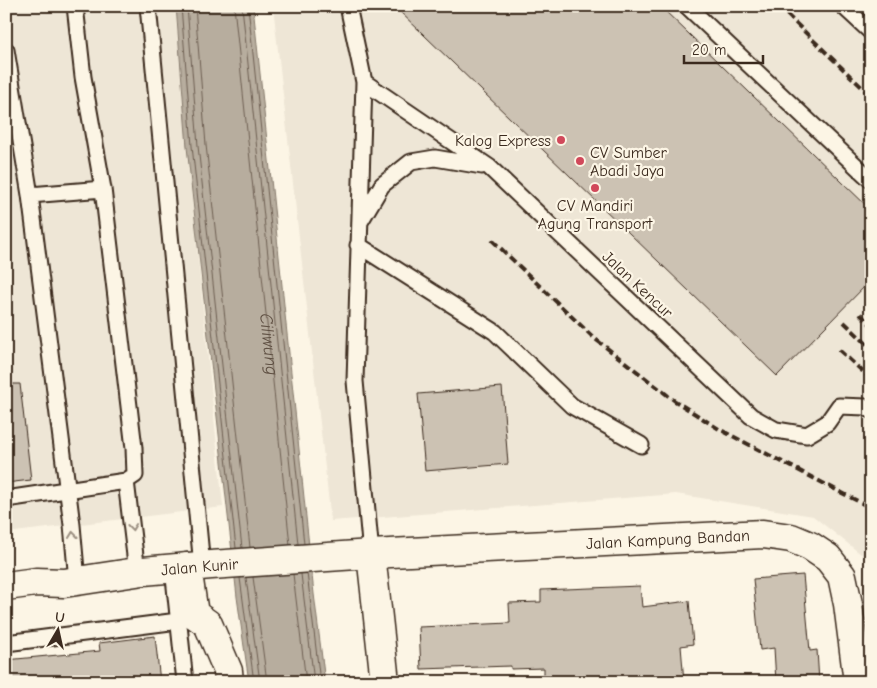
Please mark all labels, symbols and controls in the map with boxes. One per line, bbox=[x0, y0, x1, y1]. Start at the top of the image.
scale bar bbox=[684, 32, 763, 64]
text: 20 m bbox=[692, 41, 726, 59]
place label: Kalog Express bbox=[455, 132, 551, 150]
marker: Kalog Express bbox=[555, 134, 567, 146]
place label: CV Sumber Abadi Jaya bbox=[590, 144, 668, 180]
marker: CV Sumber Abadi Jaya bbox=[574, 155, 586, 167]
marker: CV Mandiri Agung Transport bbox=[589, 182, 601, 194]
place label: CV Mandiri Agung Transport bbox=[538, 197, 653, 233]
street label: Jalan Kencur bbox=[598, 248, 677, 322]
water label: Ciliwung bbox=[255, 312, 282, 376]
one-way arrow bbox=[126, 523, 137, 531]
street label: Jalan Kampung Bandan bbox=[585, 527, 750, 553]
one-way arrow bbox=[68, 531, 79, 539]
street label: Jalan Kunir bbox=[160, 555, 240, 579]
north arrow bbox=[32, 606, 82, 656]
text: U bbox=[54, 609, 66, 627]

